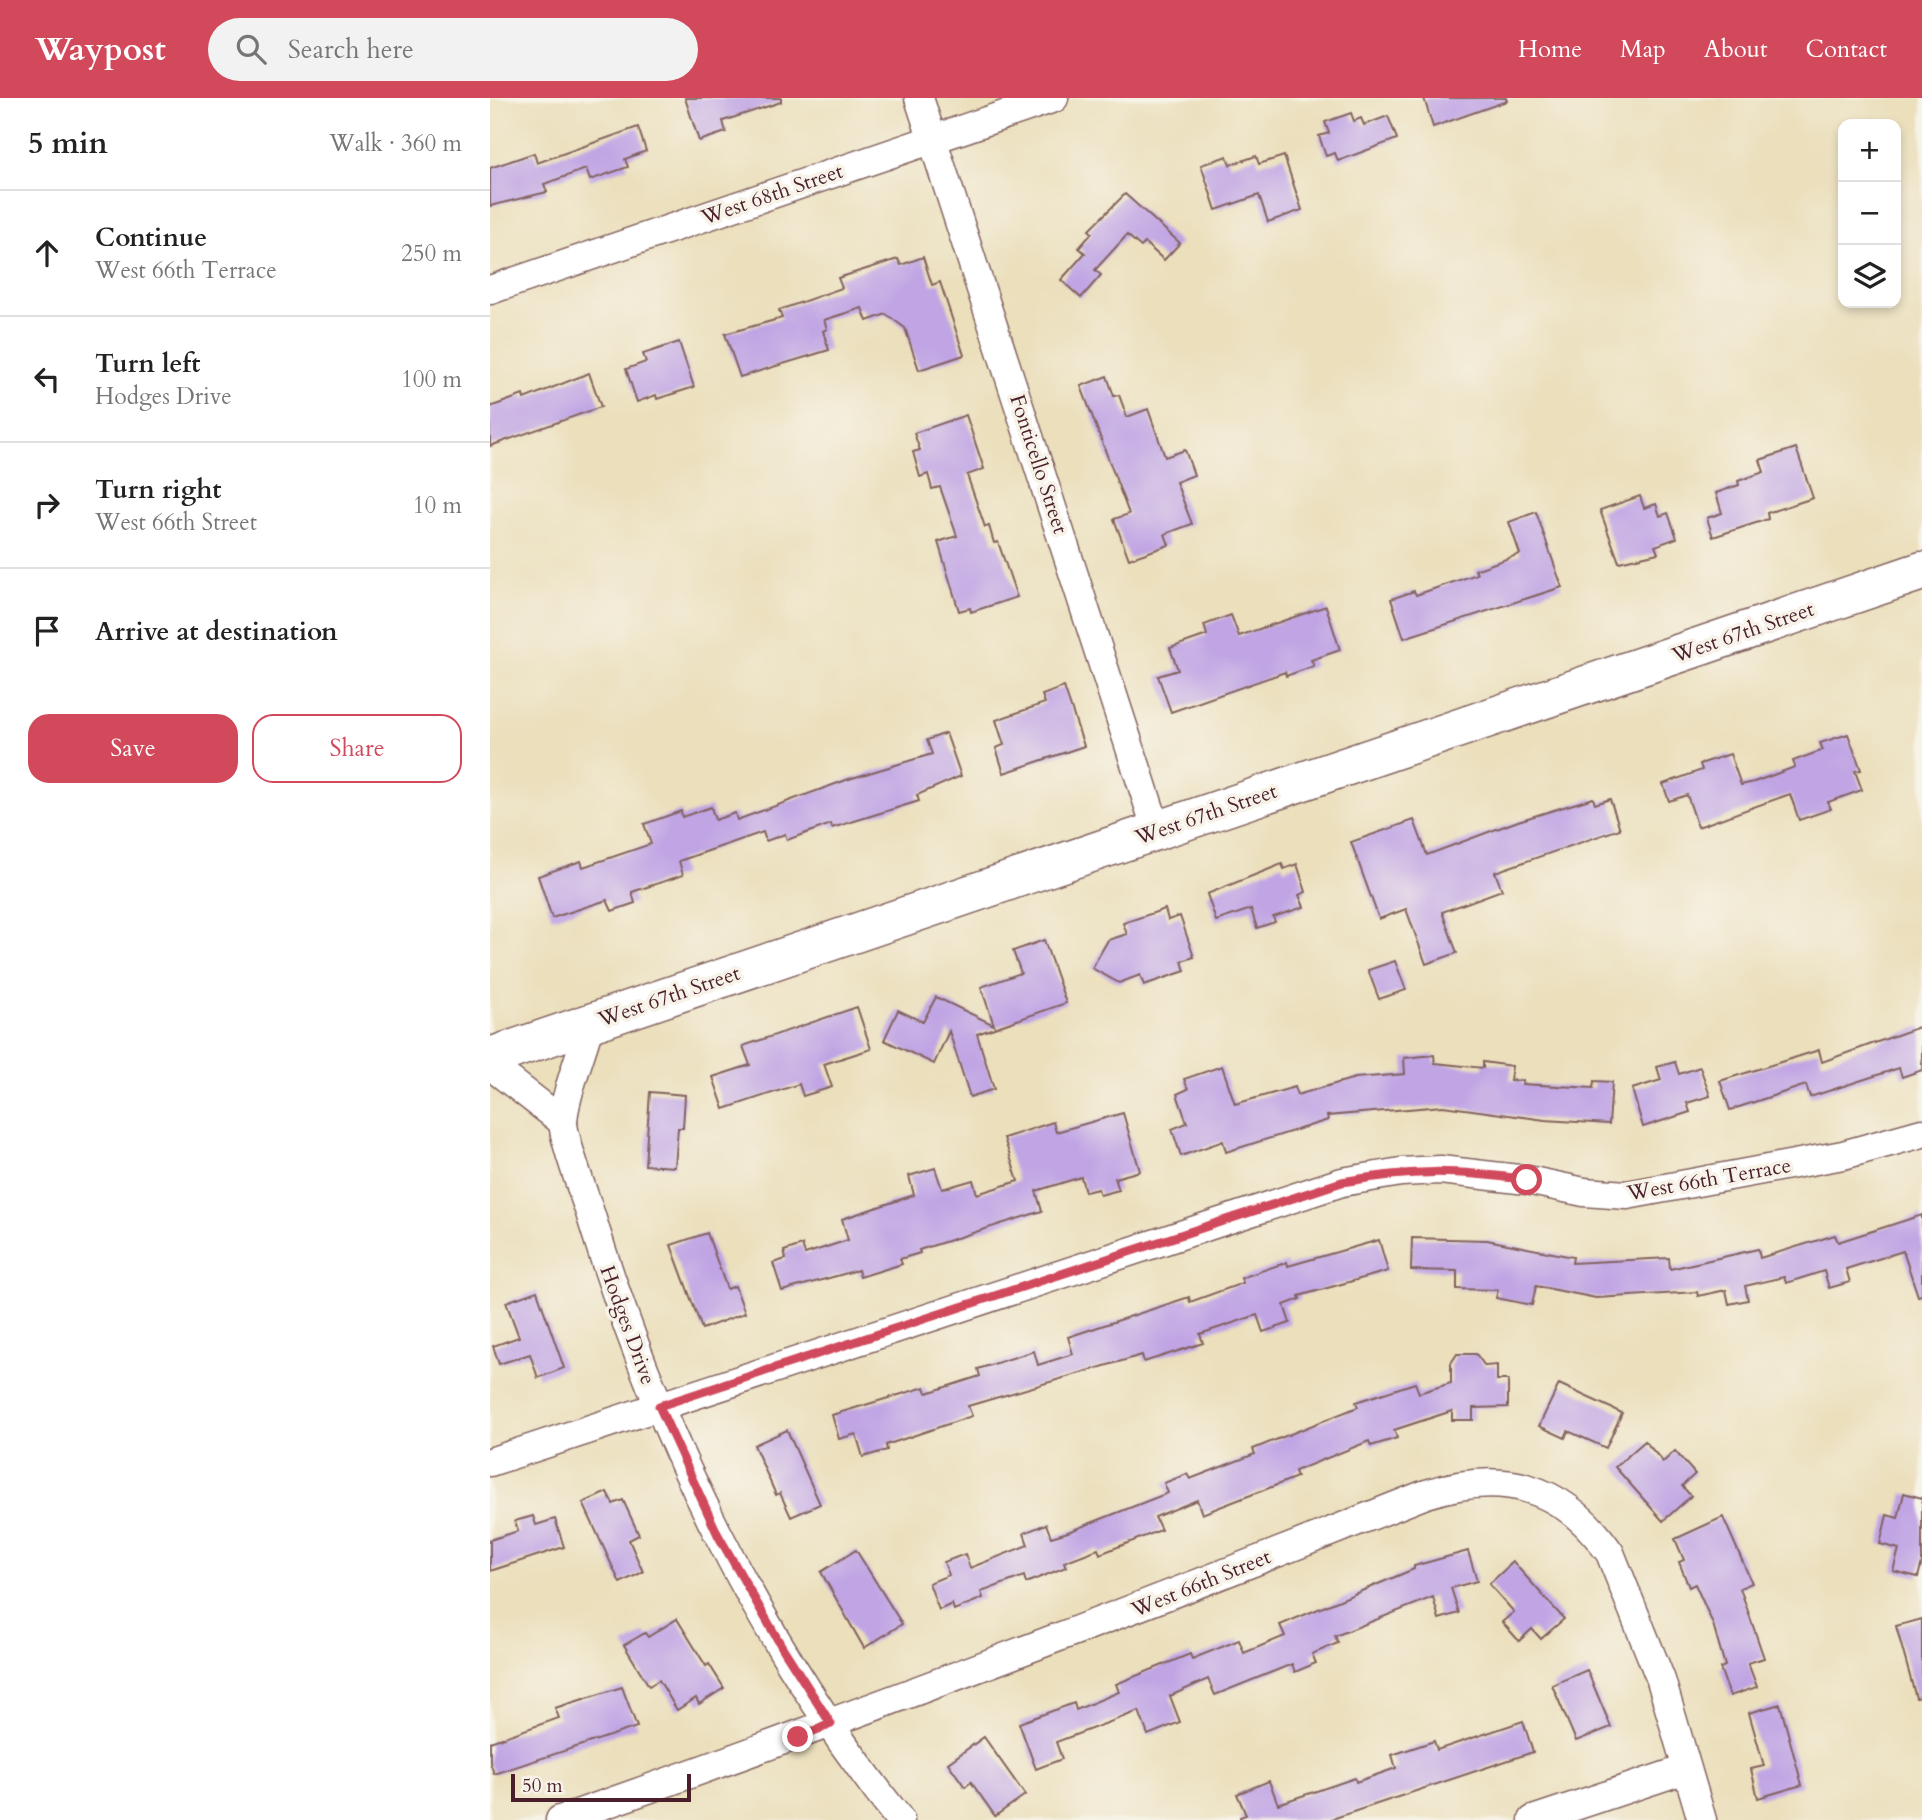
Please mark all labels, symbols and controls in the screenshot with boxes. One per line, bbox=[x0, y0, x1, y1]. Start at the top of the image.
search box bbox=[208, 18, 698, 81]
text: Waypost bbox=[35, 27, 166, 72]
icon: search bbox=[232, 30, 270, 68]
text: Search here bbox=[288, 32, 414, 67]
text: Home bbox=[1518, 33, 1582, 66]
text: Map bbox=[1620, 33, 1666, 66]
text: About bbox=[1704, 33, 1768, 66]
text: Contact bbox=[1806, 33, 1887, 66]
map controls bbox=[1838, 119, 1901, 308]
button: + bbox=[1838, 119, 1901, 182]
text: 5 min bbox=[28, 123, 108, 164]
text: Walk · 360 m bbox=[329, 128, 462, 159]
street label: West 68th Street bbox=[697, 157, 847, 233]
button: − bbox=[1838, 182, 1901, 245]
text: Continue bbox=[95, 220, 207, 255]
icon: ahead bbox=[28, 234, 66, 272]
text: 250 m bbox=[401, 238, 462, 269]
button: layers bbox=[1838, 245, 1901, 308]
text: West 66th Terrace bbox=[95, 255, 277, 286]
text: Turn left bbox=[95, 346, 200, 381]
icon: left bbox=[28, 360, 66, 398]
text: 100 m bbox=[401, 364, 462, 395]
text: Hodges Drive bbox=[95, 381, 232, 412]
street label: Fonticello Street bbox=[1002, 391, 1075, 538]
text: Turn right bbox=[95, 472, 222, 507]
icon: right bbox=[28, 486, 66, 524]
text: 10 m bbox=[413, 490, 462, 521]
text: West 66th Street bbox=[95, 507, 257, 538]
street label: West 67th Street bbox=[1668, 595, 1818, 671]
icon: arrive bbox=[28, 612, 66, 650]
text: Arrive at destination bbox=[95, 614, 338, 649]
button: Save bbox=[28, 714, 238, 783]
button: Share bbox=[252, 714, 462, 783]
street label: West 67th Street bbox=[1131, 777, 1281, 853]
street label: West 67th Street bbox=[594, 959, 744, 1035]
street label: West 66th Terrace bbox=[1624, 1151, 1793, 1208]
route start bbox=[1511, 1164, 1542, 1195]
street label: Hodges Drive bbox=[593, 1262, 663, 1389]
street label: West 66th Street bbox=[1126, 1542, 1275, 1625]
route end bbox=[782, 1721, 813, 1752]
scale bar bbox=[511, 1771, 691, 1803]
text: 50 m bbox=[522, 1773, 563, 1799]

